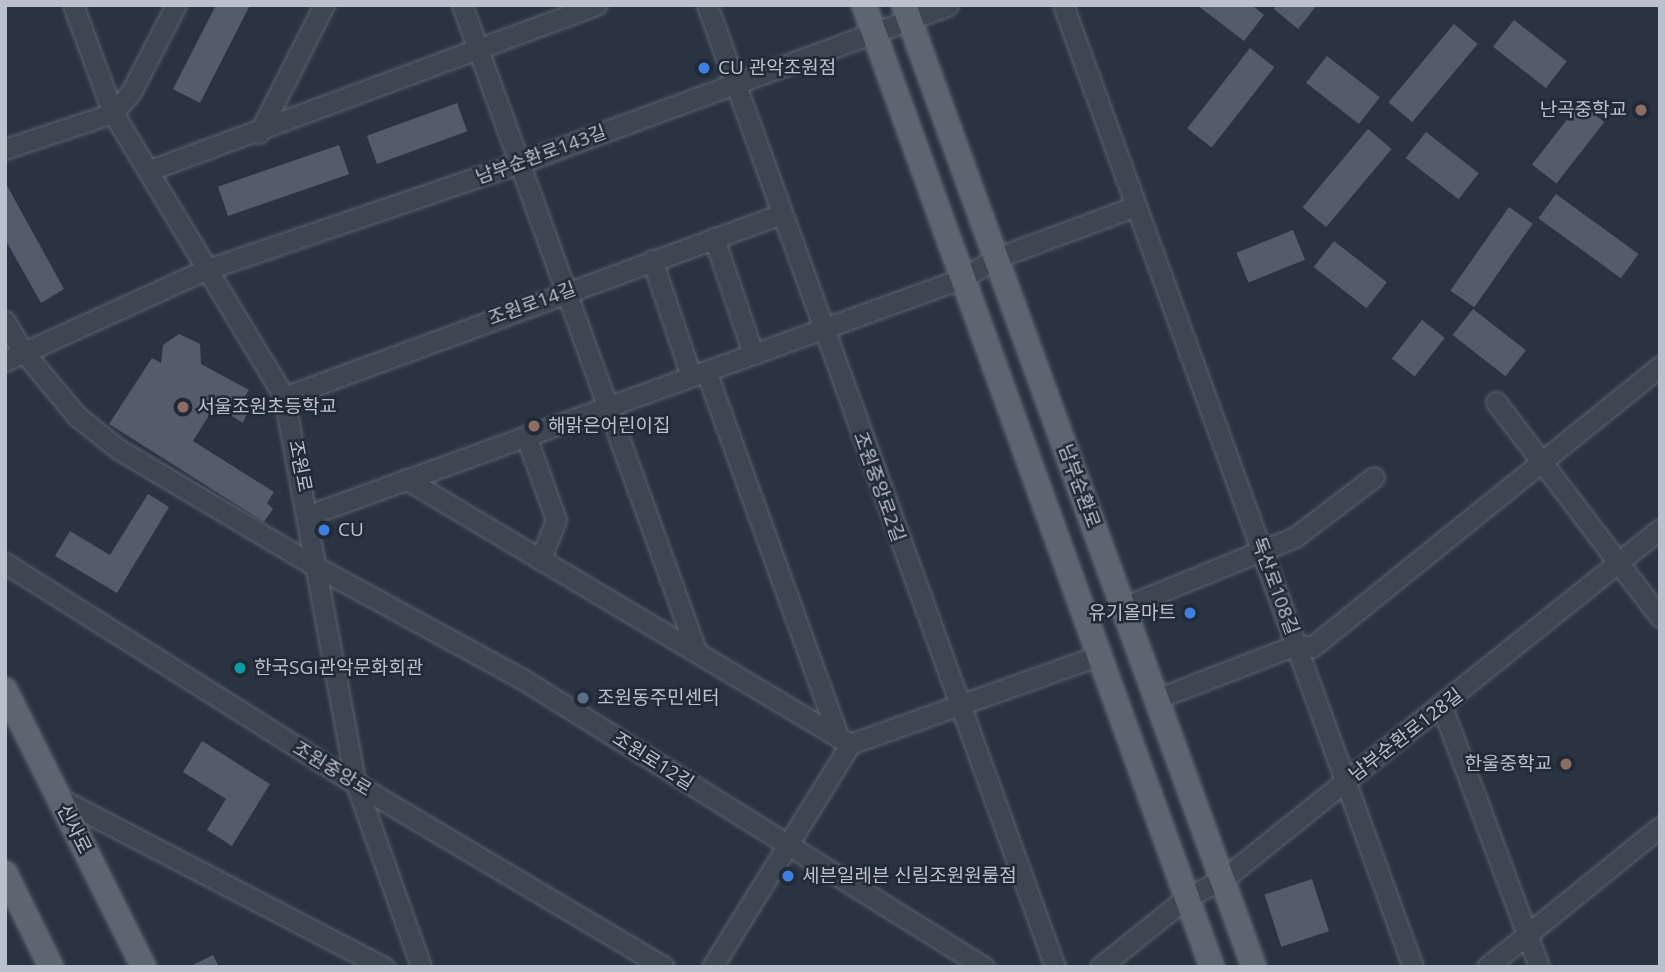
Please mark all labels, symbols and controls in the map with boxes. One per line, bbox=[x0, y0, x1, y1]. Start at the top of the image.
place label: CU 관악조원점 bbox=[718, 57, 836, 79]
marker: CU 관악조원점 bbox=[696, 60, 712, 76]
place label: 난곡중학교 bbox=[1540, 99, 1627, 121]
marker: 난곡중학교 bbox=[1633, 102, 1649, 118]
street label: 남부순환로143길 bbox=[473, 121, 609, 189]
street label: 조원로14길 bbox=[485, 278, 579, 330]
place label: 서울조원초등학교 bbox=[197, 396, 337, 418]
marker: 서울조원초등학교 bbox=[175, 399, 191, 415]
place label: 해맑은어린이집 bbox=[548, 415, 670, 437]
marker: 해맑은어린이집 bbox=[526, 418, 542, 434]
street label: 조원중앙로2길 bbox=[848, 429, 910, 545]
street label: 조원로 bbox=[284, 438, 316, 494]
street label: 남부순환로 bbox=[1053, 441, 1105, 531]
place label: CU bbox=[338, 519, 364, 541]
marker: CU bbox=[316, 522, 332, 538]
street label: 독산로108길 bbox=[1247, 534, 1303, 638]
place label: 유기올마트 bbox=[1089, 602, 1176, 624]
marker: 유기올마트 bbox=[1182, 605, 1198, 621]
place label: 한국SGI관악문화회관 bbox=[254, 657, 423, 679]
marker: 한국SGI관악문화회관 bbox=[232, 660, 248, 676]
street label: 남부순환로128길 bbox=[1345, 684, 1467, 786]
place label: 조원동주민센터 bbox=[597, 687, 719, 709]
marker: 조원동주민센터 bbox=[575, 690, 591, 706]
street label: 조원로12길 bbox=[608, 727, 698, 795]
street label: 조원중앙로 bbox=[289, 737, 375, 801]
place label: 한울중학교 bbox=[1465, 753, 1552, 775]
marker: 한울중학교 bbox=[1558, 756, 1574, 772]
street label: 신사로 bbox=[52, 800, 96, 858]
place label: 세븐일레븐 신림조원원룸점 bbox=[802, 865, 1017, 887]
marker: 세븐일레븐 신림조원원룸점 bbox=[780, 868, 796, 884]

